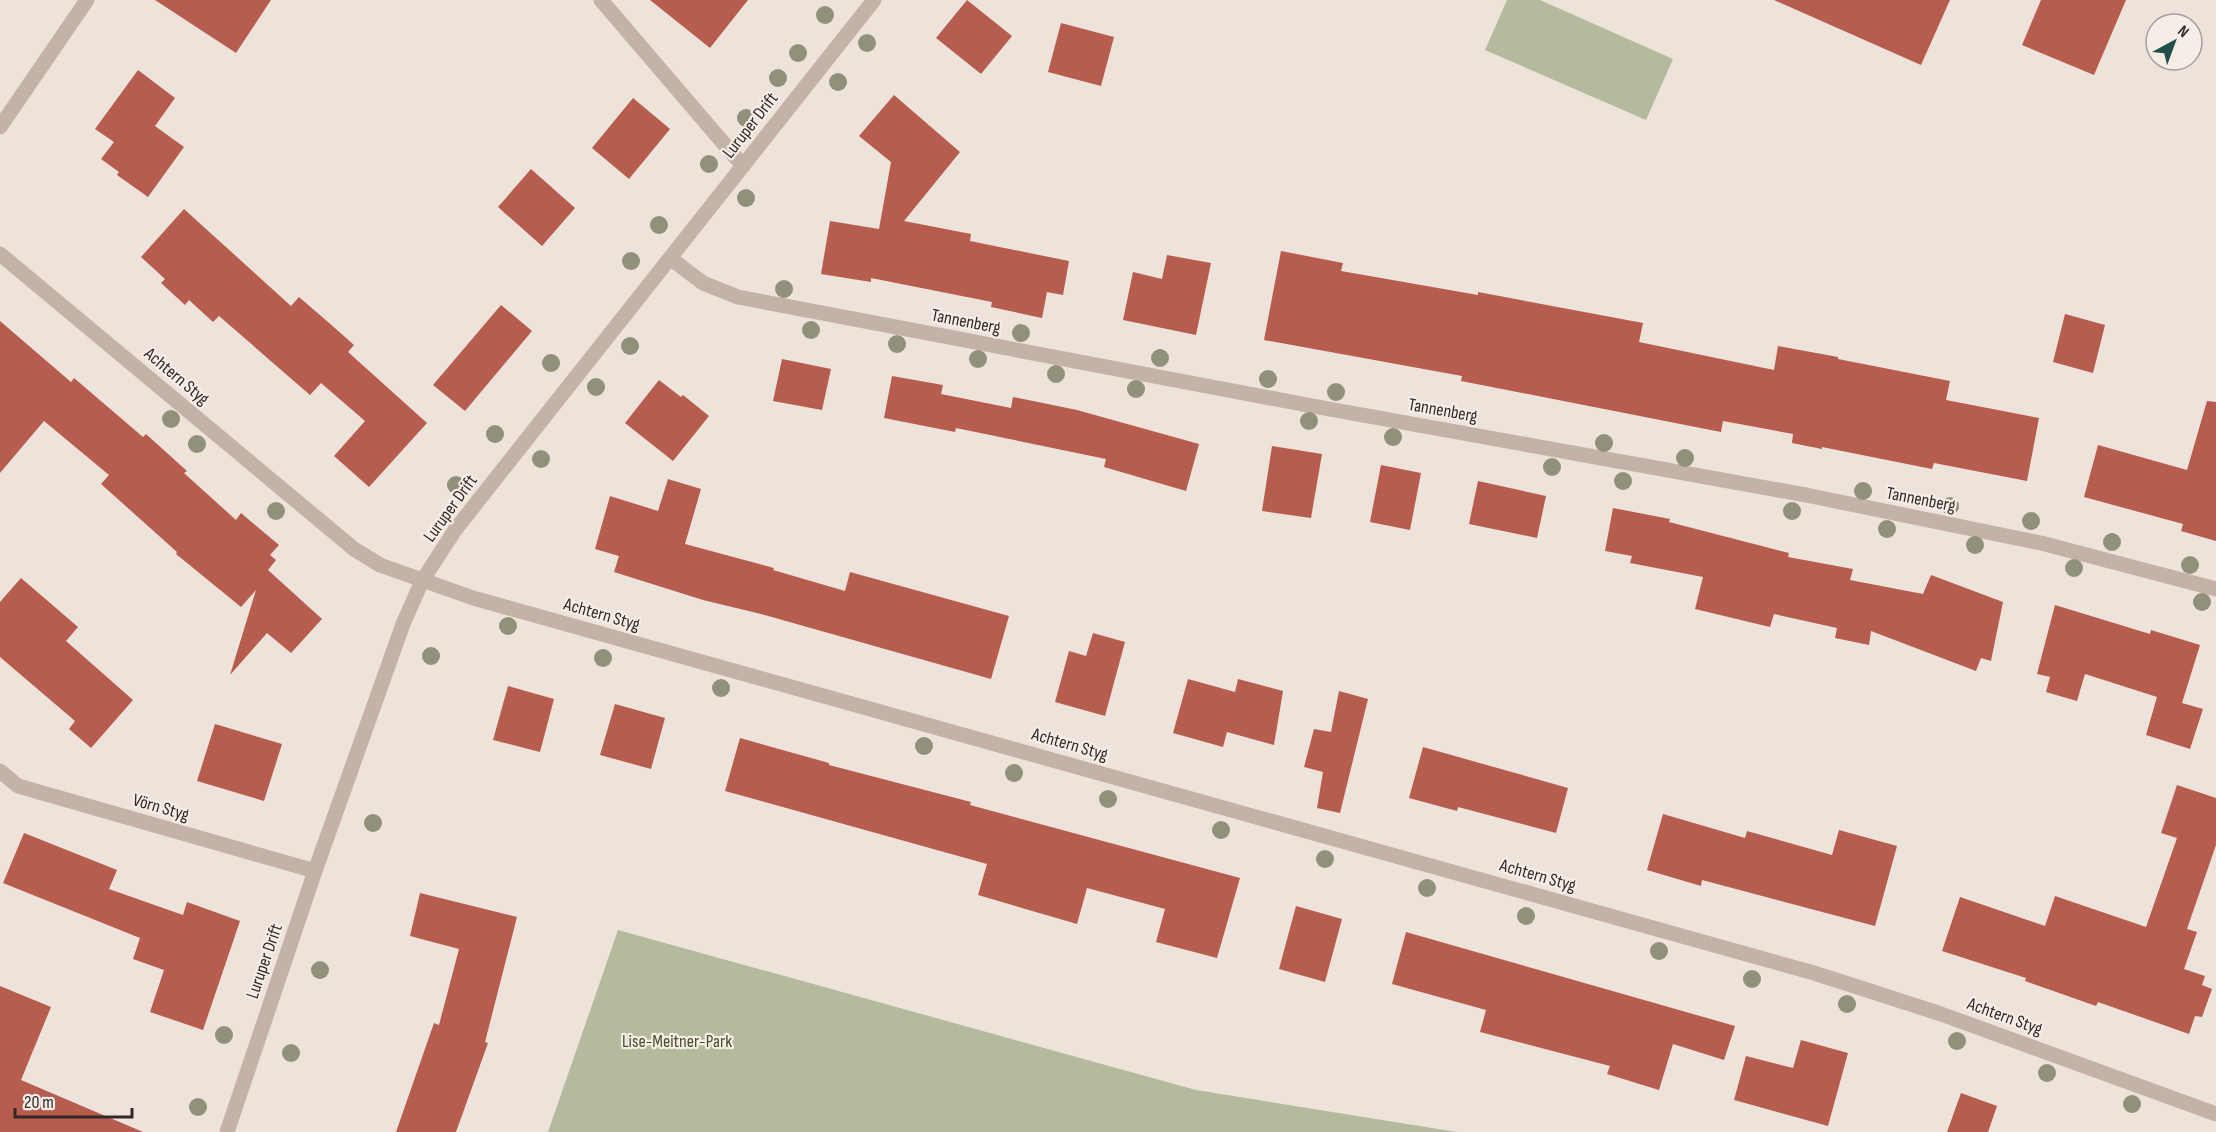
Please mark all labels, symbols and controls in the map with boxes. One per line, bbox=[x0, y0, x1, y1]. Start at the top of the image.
north arrow bbox=[2144, 12, 2204, 72]
text: N bbox=[2173, 22, 2192, 42]
street label: Luruper Drift bbox=[718, 88, 783, 162]
street label: Tannenberg bbox=[930, 305, 1002, 338]
street label: Achtern Styg bbox=[139, 343, 213, 410]
street label: Tannenberg bbox=[1407, 394, 1479, 427]
street label: Luruper Drift bbox=[419, 470, 482, 546]
street label: Tannenberg bbox=[1885, 483, 1957, 516]
street label: Achtern Styg bbox=[560, 593, 642, 635]
street label: Achtern Styg bbox=[1028, 723, 1110, 765]
street label: Vörn Styg bbox=[130, 789, 191, 826]
street label: Achtern Styg bbox=[1496, 854, 1578, 896]
street label: Luruper Drift bbox=[242, 921, 287, 1001]
street label: Achtern Styg bbox=[1964, 993, 2045, 1040]
park label: Lise-Meitner-Park bbox=[622, 1031, 732, 1052]
scale bar bbox=[15, 1081, 132, 1119]
text: 20 m bbox=[24, 1092, 54, 1113]

